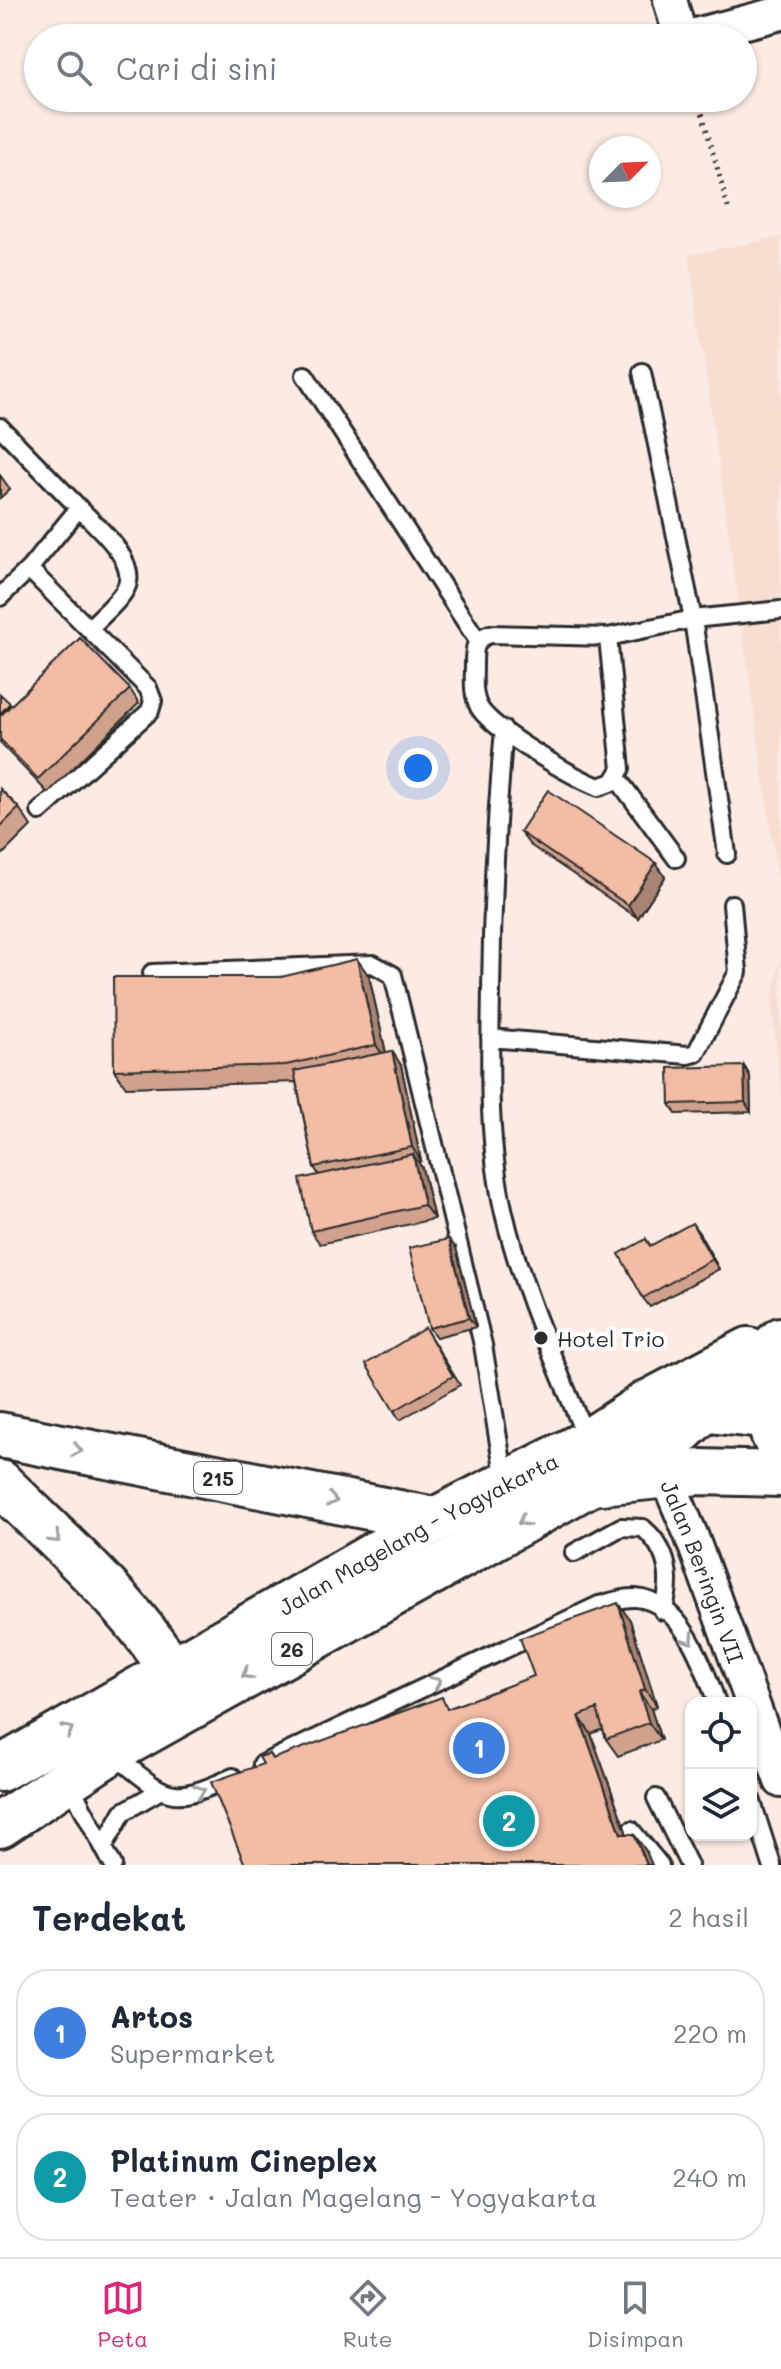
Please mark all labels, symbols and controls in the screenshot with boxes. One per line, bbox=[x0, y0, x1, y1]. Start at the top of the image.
search box bbox=[24, 24, 757, 112]
icon: search bbox=[52, 46, 96, 90]
text: Cari di sini bbox=[116, 48, 277, 88]
north arrow bbox=[589, 136, 661, 208]
your location bbox=[398, 748, 438, 788]
place label: Hotel Trio bbox=[557, 1324, 665, 1353]
marker: Hotel Trio bbox=[532, 1329, 550, 1347]
one-way arrow bbox=[69, 1441, 83, 1458]
street label: Jalan Magelang - Yogyakarta bbox=[273, 1445, 563, 1621]
road number: 215 bbox=[194, 1462, 242, 1494]
street label: Jalan Beringin VII bbox=[655, 1475, 751, 1667]
one-way arrow bbox=[324, 1491, 338, 1508]
one-way arrow bbox=[517, 1511, 532, 1527]
one-way arrow bbox=[46, 1529, 60, 1543]
one-way arrow bbox=[679, 1630, 694, 1645]
road number: 26 bbox=[272, 1633, 312, 1665]
one-way arrow bbox=[241, 1664, 255, 1680]
one-way arrow bbox=[427, 1676, 442, 1691]
map controls bbox=[685, 1697, 757, 1841]
button: locate bbox=[685, 1697, 757, 1769]
pin: 1 bbox=[453, 1718, 505, 1778]
one-way arrow bbox=[59, 1724, 74, 1740]
button: layers bbox=[685, 1769, 757, 1841]
one-way arrow bbox=[192, 1784, 206, 1801]
pin: 2 bbox=[483, 1791, 535, 1851]
text: Terdekat bbox=[32, 1895, 186, 1940]
text: 2 hasil bbox=[668, 1900, 749, 1934]
text: Artos bbox=[110, 1996, 193, 2036]
text: 1 bbox=[54, 2016, 66, 2050]
text: 220 m bbox=[673, 2016, 747, 2050]
text: Supermarket bbox=[110, 2036, 275, 2070]
text: Platinum Cineplex bbox=[110, 2140, 378, 2180]
text: 2 bbox=[53, 2160, 67, 2194]
text: 240 m bbox=[672, 2160, 747, 2194]
text: Teater · Jalan Magelang - Yogyakarta bbox=[110, 2180, 597, 2214]
tab: Peta bbox=[97, 2276, 148, 2353]
tab: Rute bbox=[343, 2276, 392, 2353]
tab: Disimpan bbox=[587, 2276, 684, 2353]

